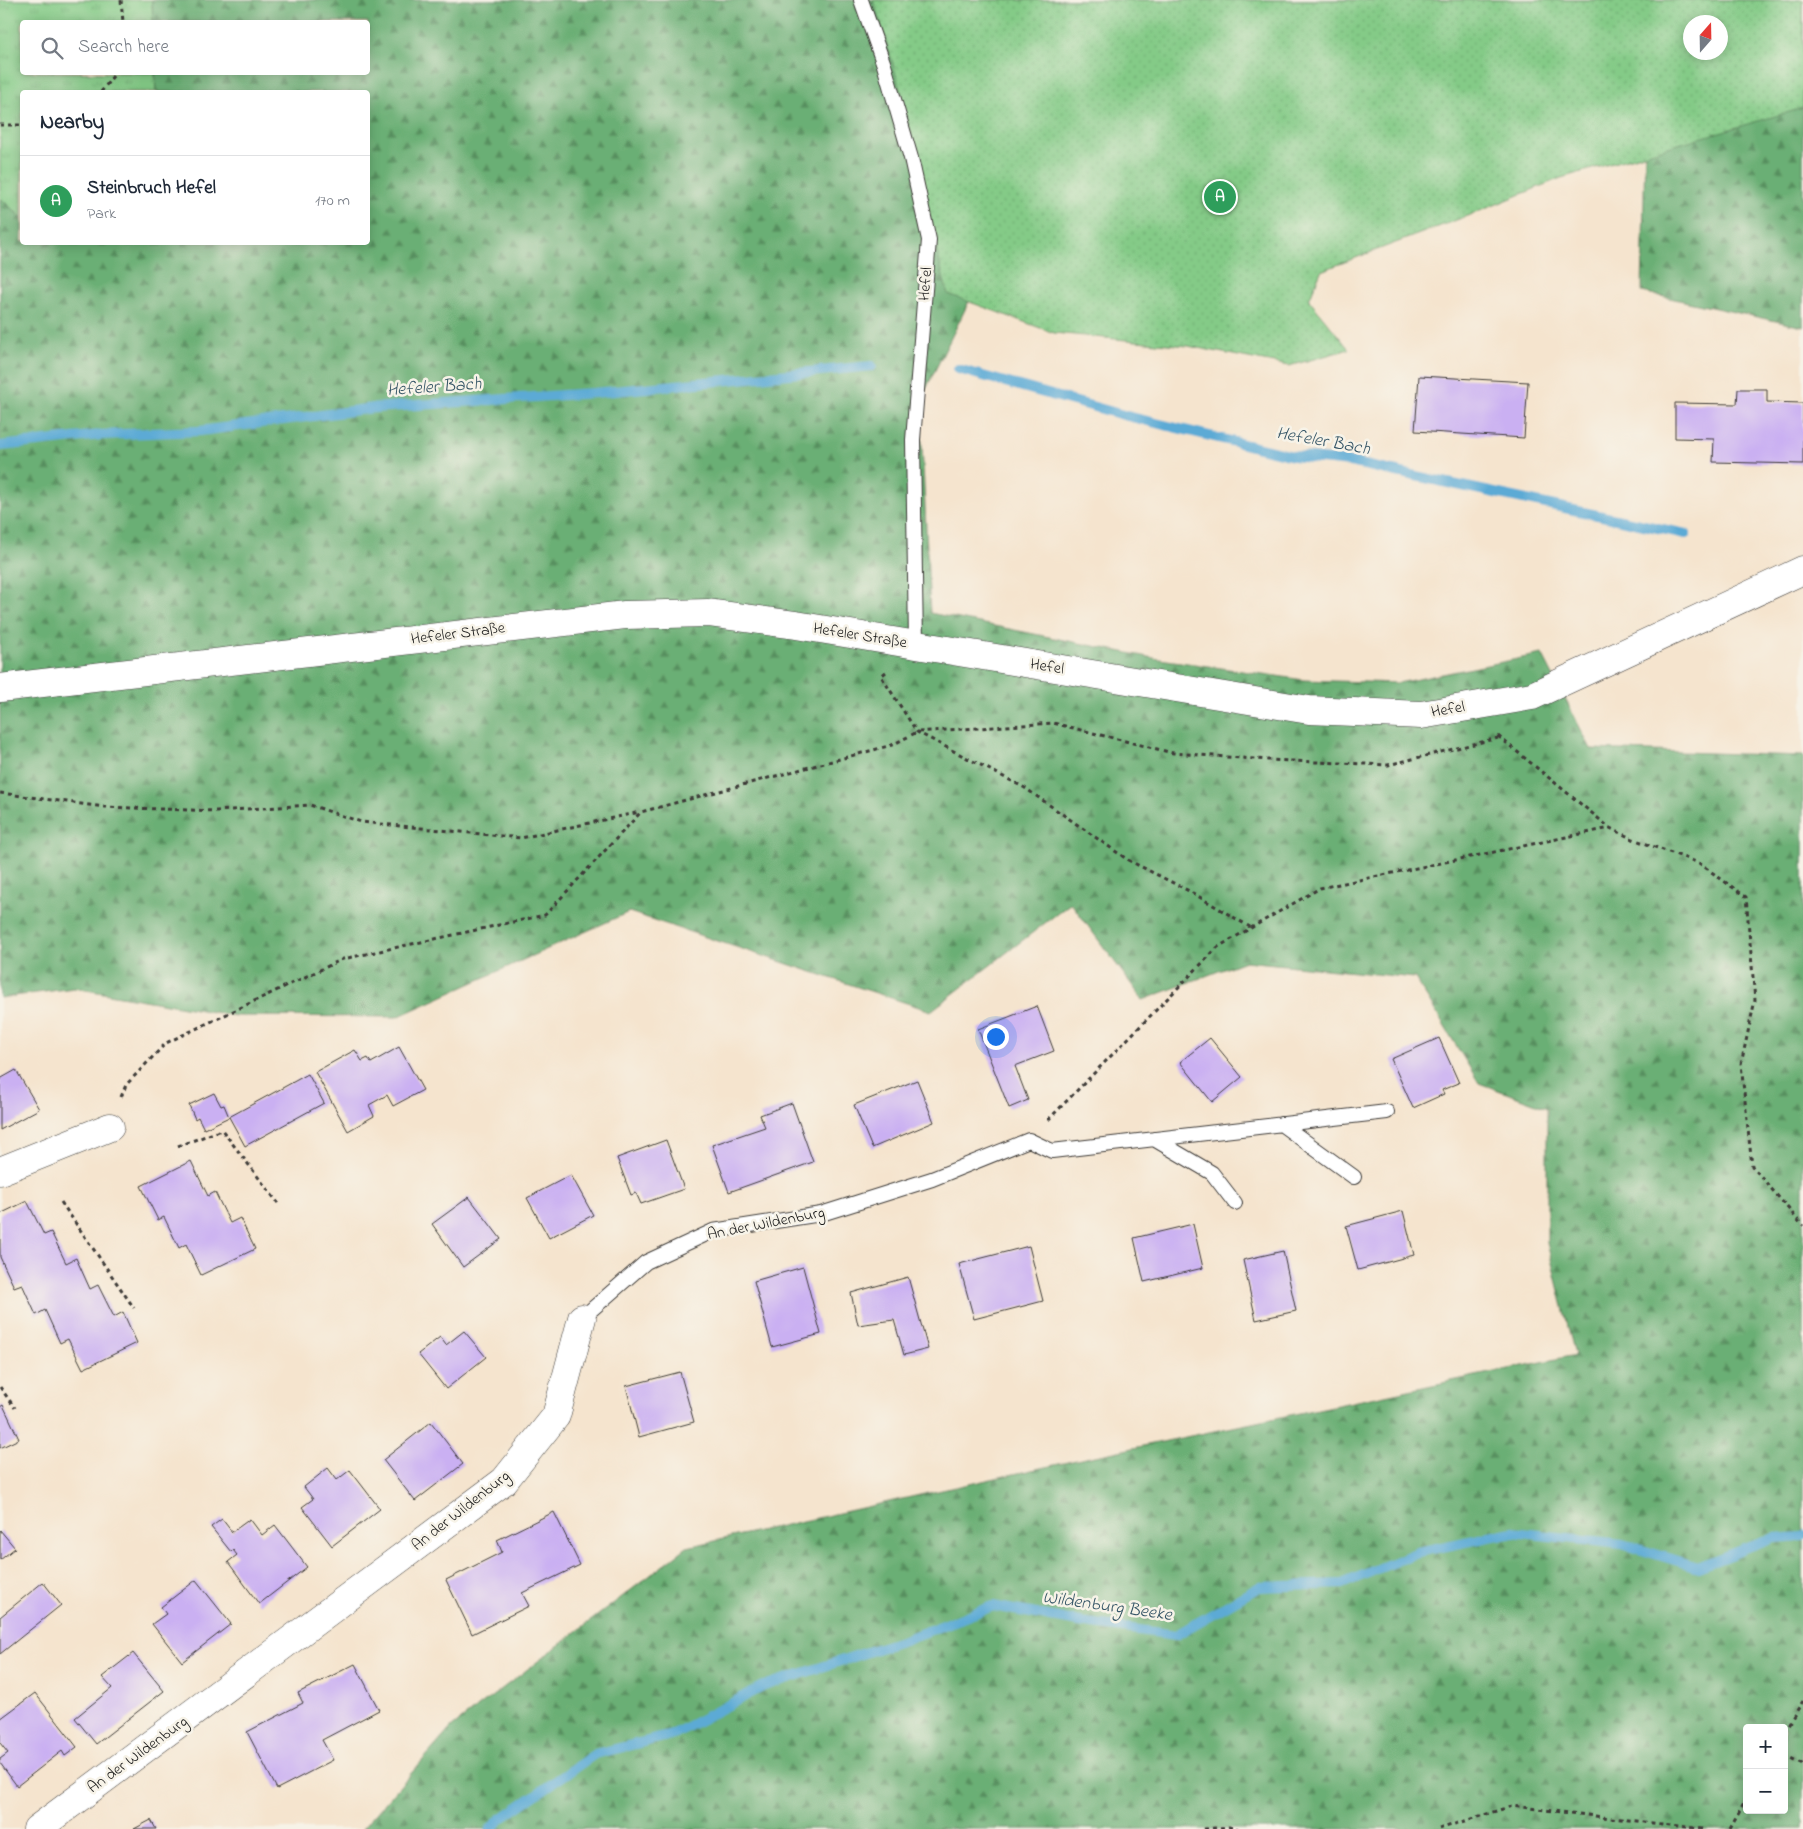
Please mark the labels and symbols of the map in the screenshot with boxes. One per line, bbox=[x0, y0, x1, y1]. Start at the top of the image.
north arrow bbox=[1683, 15, 1728, 60]
pin: A bbox=[1204, 178, 1236, 216]
street label: Hefel bbox=[913, 266, 939, 302]
water label: Hefeler Bach bbox=[386, 372, 482, 404]
water label: Hefeler Bach bbox=[1274, 421, 1372, 463]
street label: Hefeler Straße bbox=[410, 616, 507, 652]
street label: Hefeler Straße bbox=[811, 617, 909, 655]
street label: Hefel bbox=[1028, 653, 1066, 682]
street label: Hefel bbox=[1429, 695, 1467, 725]
your location bbox=[983, 1024, 1009, 1050]
street label: An der Wildenburg bbox=[705, 1201, 827, 1247]
street label: An der Wildenburg bbox=[407, 1465, 515, 1557]
water label: Wildenburg Beeke bbox=[1041, 1585, 1174, 1629]
street label: An der Wildenburg bbox=[83, 1710, 193, 1800]

